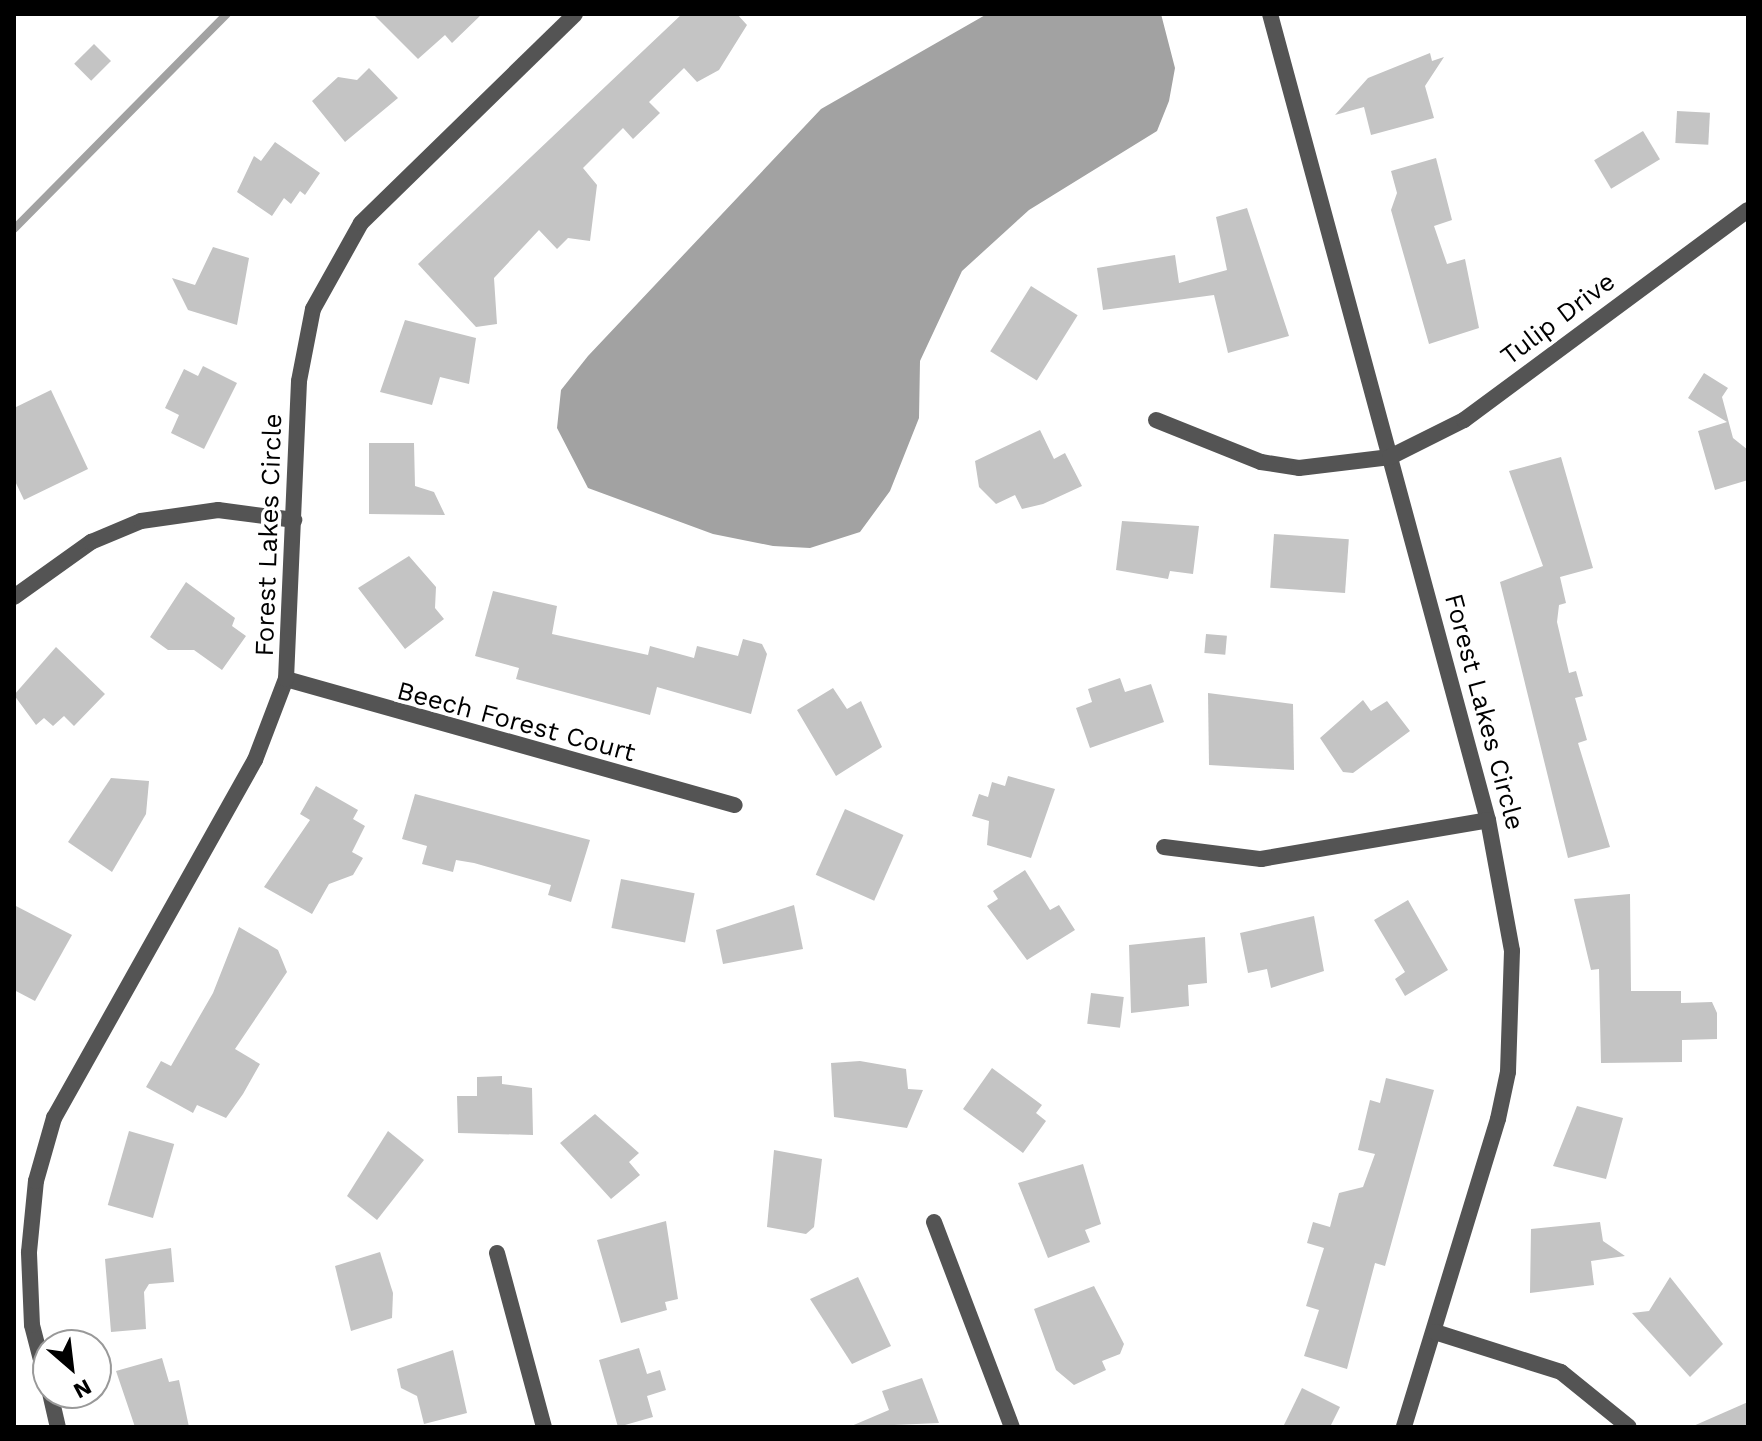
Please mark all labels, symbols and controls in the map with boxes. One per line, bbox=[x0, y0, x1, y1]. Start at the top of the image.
street label: Tulip Drive bbox=[1495, 266, 1621, 372]
street label: Forest Lakes Circle bbox=[249, 413, 289, 657]
street label: Forest Lakes Circle bbox=[1437, 590, 1531, 834]
street label: Beech Forest Court bbox=[393, 675, 639, 769]
north arrow bbox=[32, 1329, 112, 1409]
text: N bbox=[69, 1374, 96, 1404]

